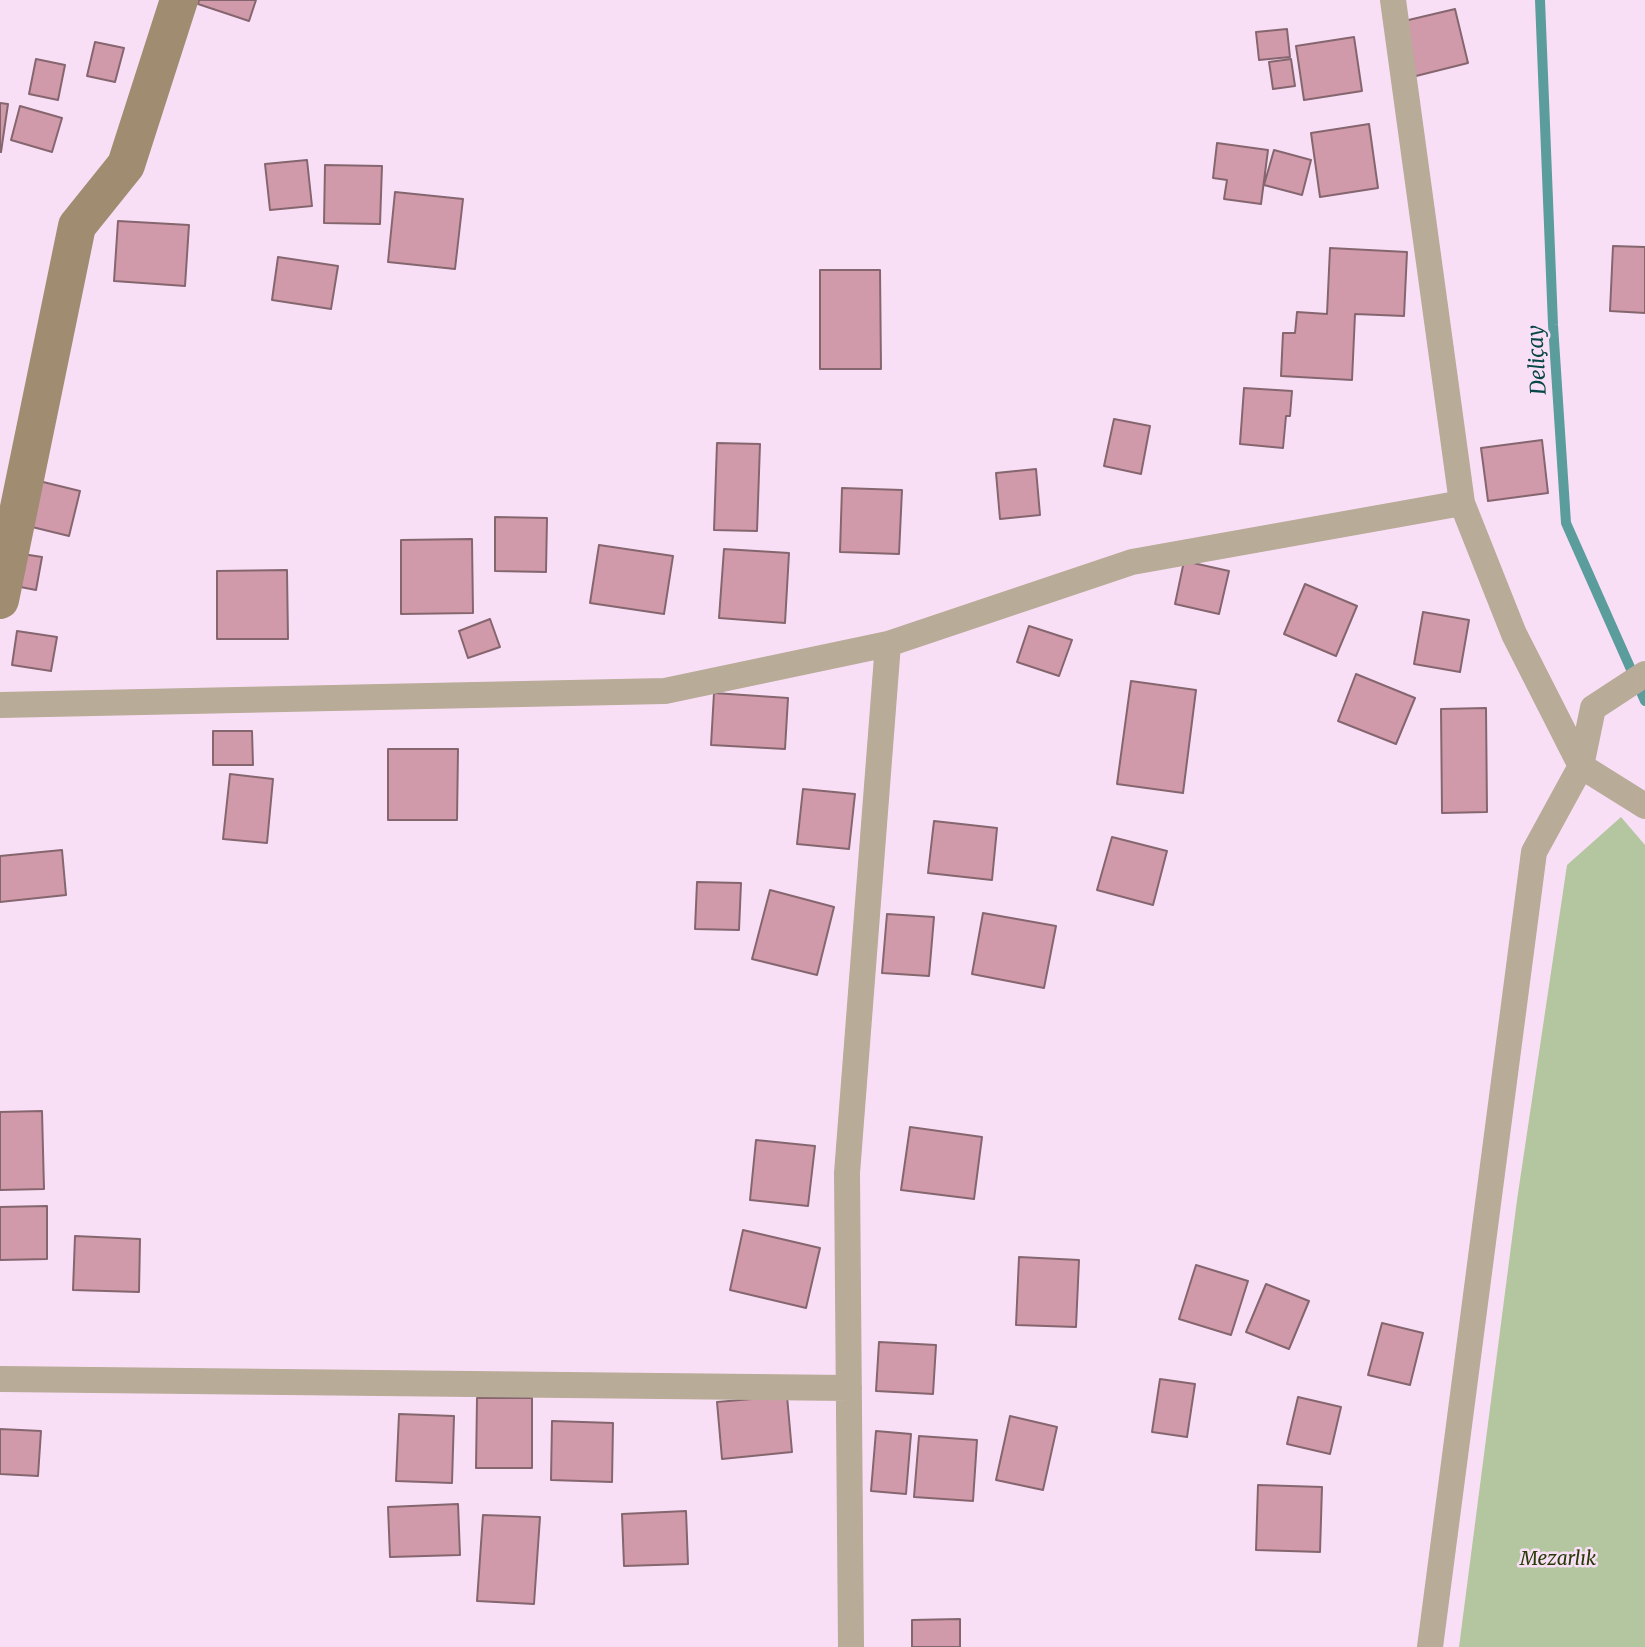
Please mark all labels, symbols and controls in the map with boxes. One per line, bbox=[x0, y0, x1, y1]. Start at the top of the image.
water label: Deliçay bbox=[1524, 324, 1552, 396]
park label: Mezarlık bbox=[1520, 1549, 1596, 1571]

